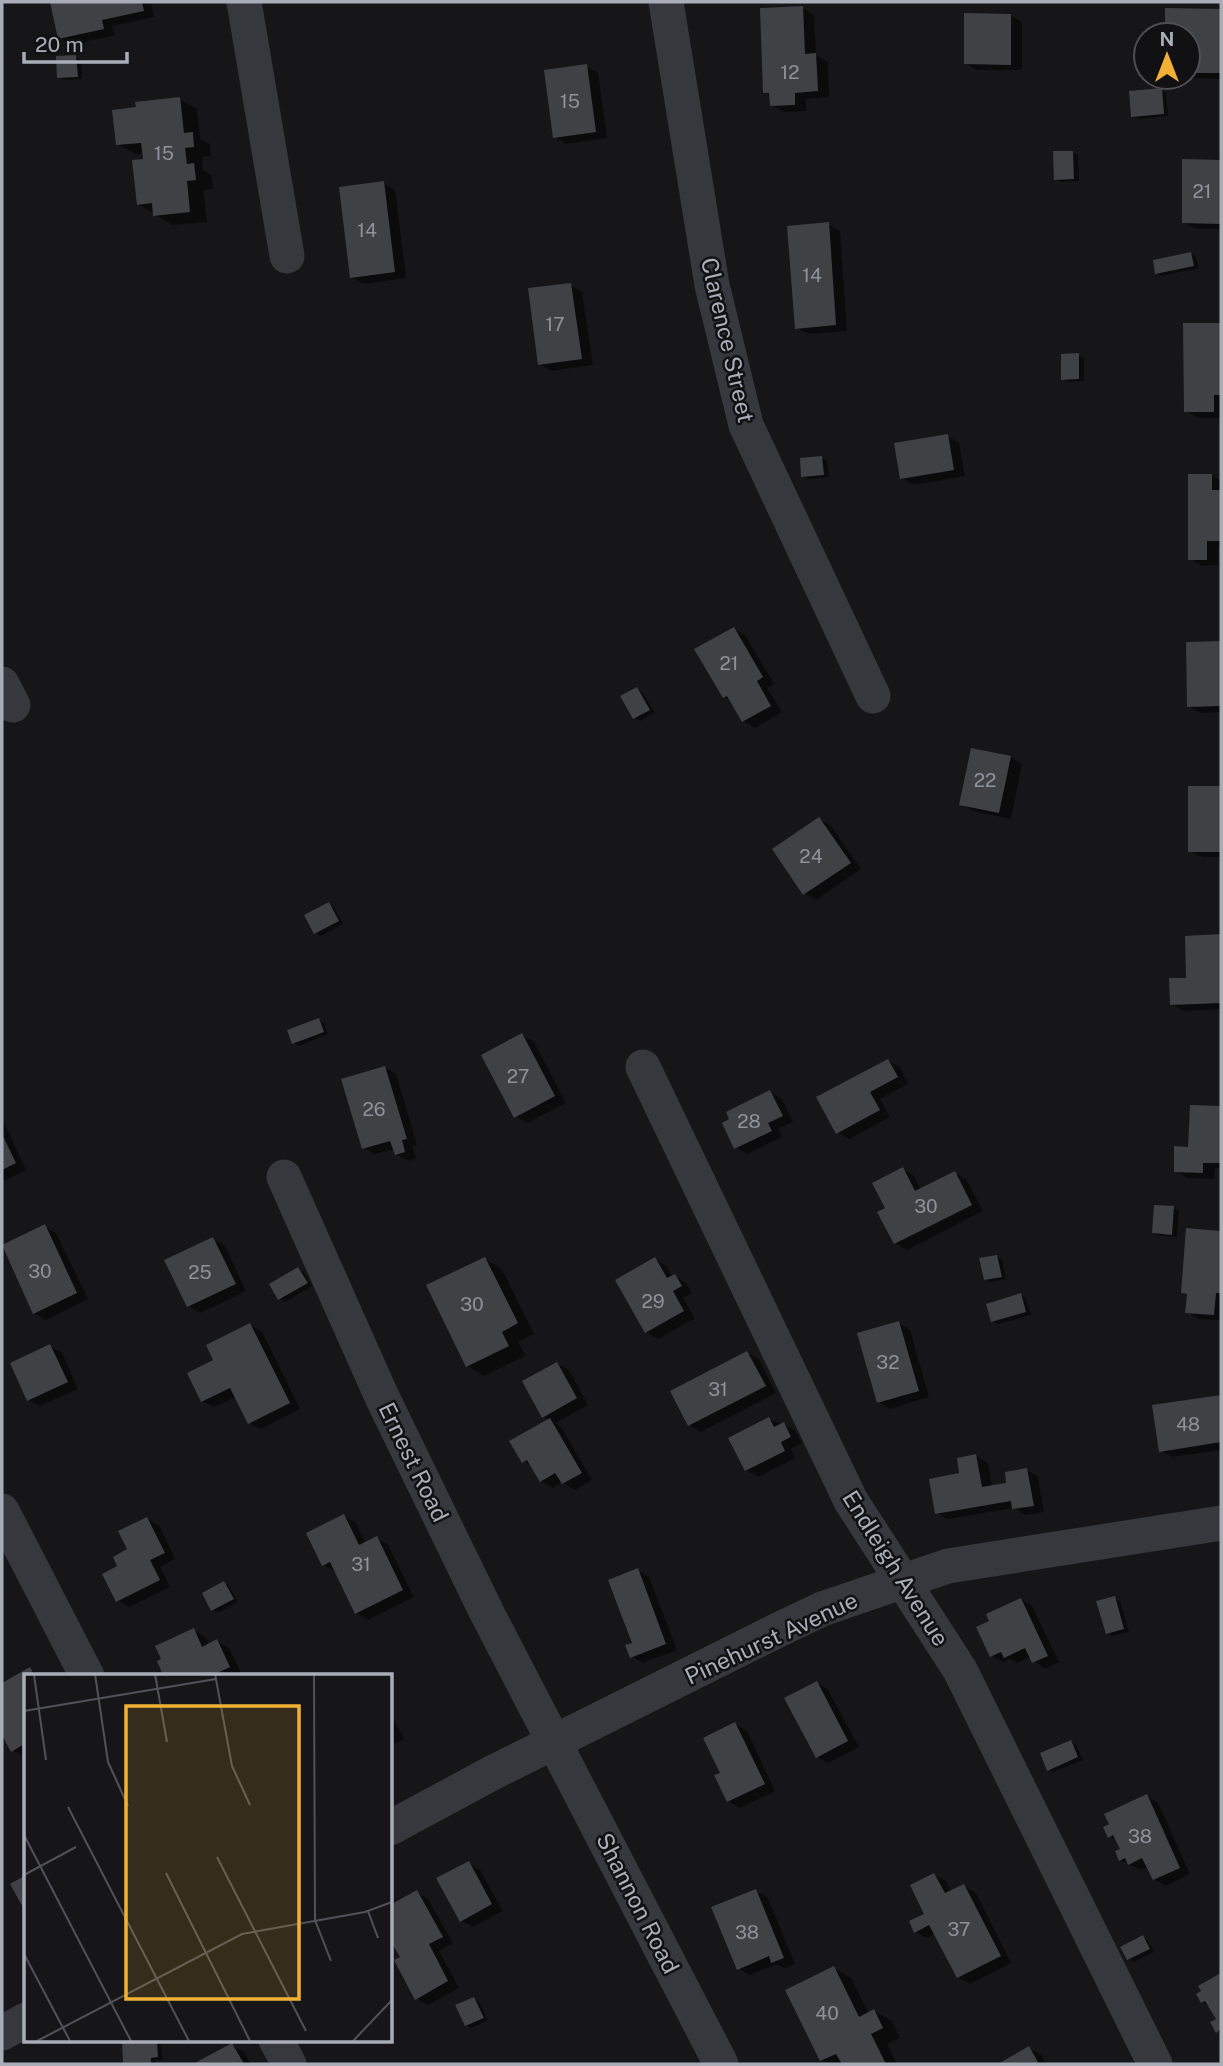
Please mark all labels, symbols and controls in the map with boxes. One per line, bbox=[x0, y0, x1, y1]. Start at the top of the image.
scale bar bbox=[24, 21, 128, 65]
north arrow bbox=[1132, 21, 1202, 91]
text: N bbox=[1160, 28, 1174, 50]
text: 20 m bbox=[35, 32, 84, 57]
house number: 12 bbox=[780, 61, 800, 83]
house number: 15 bbox=[560, 90, 580, 112]
house number: 15 bbox=[154, 142, 174, 164]
house number: 21 bbox=[1192, 180, 1212, 202]
house number: 14 bbox=[357, 219, 377, 241]
street label: Clarence Street bbox=[696, 255, 760, 425]
house number: 14 bbox=[802, 264, 822, 286]
house number: 17 bbox=[545, 313, 565, 335]
house number: 21 bbox=[719, 652, 739, 674]
house number: 22 bbox=[974, 769, 996, 791]
house number: 24 bbox=[799, 845, 823, 867]
house number: 27 bbox=[507, 1065, 529, 1087]
house number: 26 bbox=[362, 1098, 386, 1120]
house number: 28 bbox=[737, 1110, 761, 1132]
house number: 30 bbox=[914, 1195, 938, 1217]
house number: 30 bbox=[28, 1260, 52, 1282]
house number: 25 bbox=[188, 1261, 212, 1283]
house number: 29 bbox=[641, 1290, 665, 1312]
house number: 30 bbox=[460, 1293, 484, 1315]
house number: 32 bbox=[876, 1351, 900, 1373]
house number: 31 bbox=[708, 1378, 728, 1400]
street label: Ernest Road bbox=[373, 1398, 455, 1526]
house number: 48 bbox=[1176, 1413, 1200, 1435]
street label: Endleigh Avenue bbox=[837, 1485, 955, 1651]
house number: 31 bbox=[351, 1553, 371, 1575]
street label: Pinehurst Avenue bbox=[680, 1586, 862, 1690]
inset map bbox=[24, 1674, 392, 2042]
house number: 38 bbox=[1128, 1825, 1152, 1847]
street label: Shannon Road bbox=[591, 1828, 685, 1978]
house number: 37 bbox=[947, 1918, 971, 1940]
house number: 38 bbox=[735, 1921, 759, 1943]
house number: 40 bbox=[815, 2002, 839, 2024]

